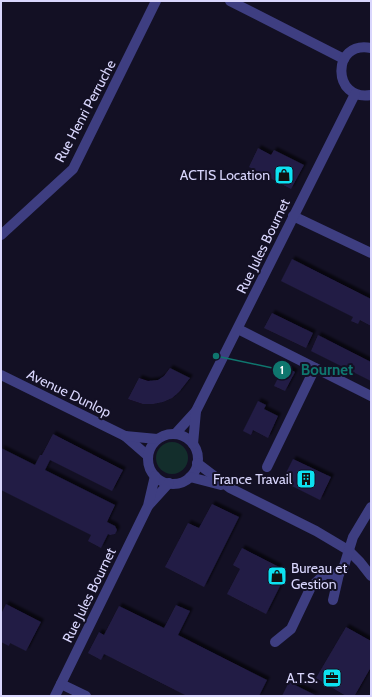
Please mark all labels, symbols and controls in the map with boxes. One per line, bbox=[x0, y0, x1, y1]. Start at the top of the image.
street label: Rue Henri Perruche bbox=[50, 57, 120, 165]
shop icon: ACTIS Location bbox=[273, 164, 295, 186]
place label: ACTIS Location bbox=[180, 166, 270, 184]
street label: Rue Jules Bournet bbox=[232, 195, 294, 296]
callout: Bournet bbox=[272, 357, 361, 384]
text: Bournet bbox=[301, 361, 353, 379]
text: 1 bbox=[280, 362, 284, 377]
street label: Avenue Dunlop bbox=[24, 365, 114, 421]
building icon: France Travail bbox=[295, 468, 317, 490]
place label: France Travail bbox=[213, 470, 293, 488]
street label: Rue Jules Bournet bbox=[58, 544, 120, 645]
place label: Bureau et Gestion bbox=[291, 559, 347, 593]
shop icon: Bureau et Gestion bbox=[266, 565, 288, 587]
office icon: A.T.S. bbox=[321, 667, 343, 689]
place label: A.T.S. bbox=[286, 669, 318, 687]

